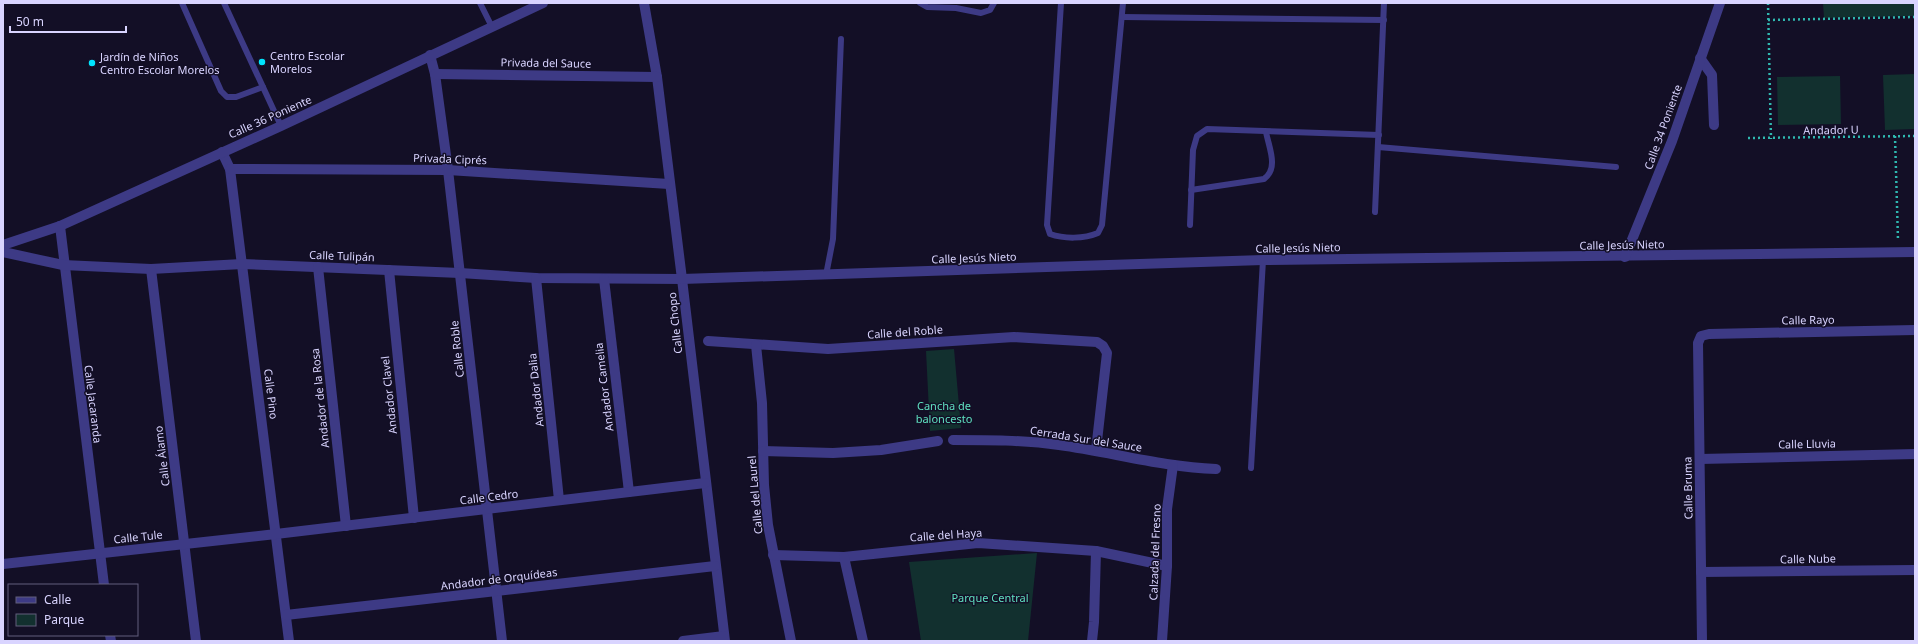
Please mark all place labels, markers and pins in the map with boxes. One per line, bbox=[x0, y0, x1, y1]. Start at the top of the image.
place label: Centro Escolar Morelos bbox=[270, 48, 345, 76]
place label: Jardín de Niños Centro Escolar Morelos bbox=[99, 49, 219, 77]
marker: Centro Escolar Morelos bbox=[257, 57, 267, 67]
marker: Jardín de Niños Centro Escolar Morelos bbox=[87, 58, 97, 68]

